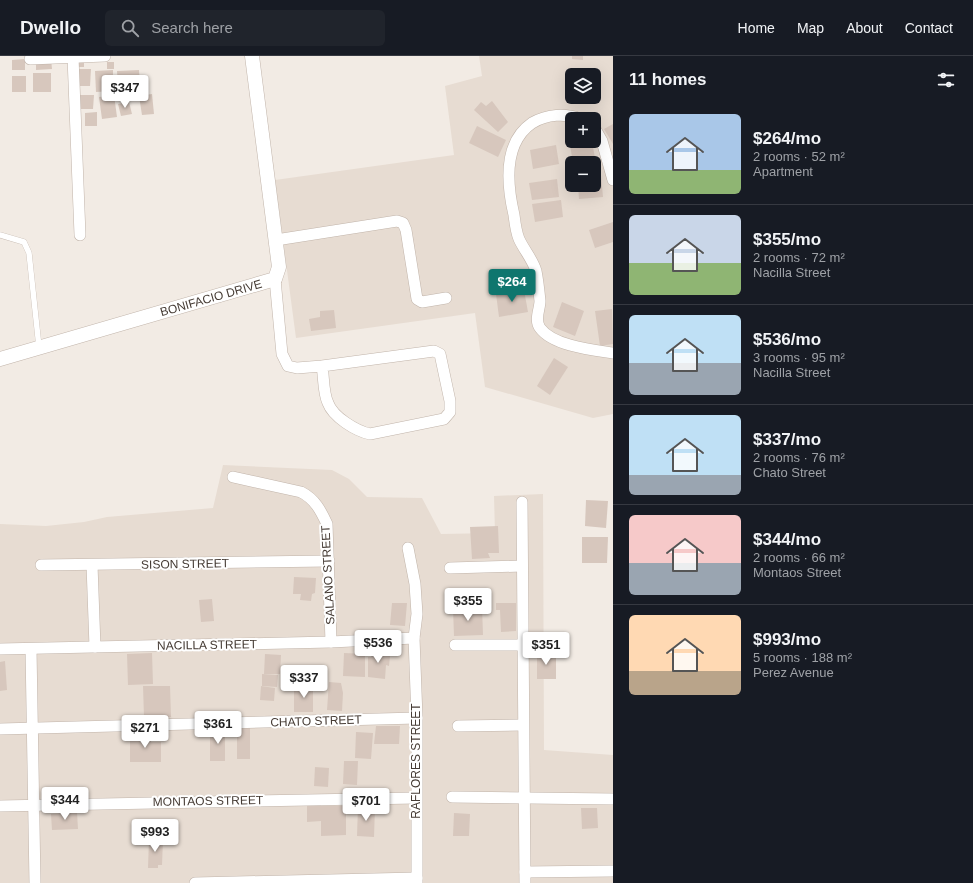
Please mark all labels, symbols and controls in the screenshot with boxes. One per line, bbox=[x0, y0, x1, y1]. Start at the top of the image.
search box bbox=[105, 10, 385, 46]
text: Dwello bbox=[20, 17, 81, 38]
icon: search bbox=[119, 17, 141, 39]
text: Search here bbox=[151, 19, 233, 36]
text: Home bbox=[738, 20, 775, 36]
text: Map bbox=[797, 20, 824, 36]
text: About bbox=[846, 20, 883, 36]
text: Contact bbox=[905, 20, 953, 36]
map controls bbox=[565, 68, 601, 192]
button: layers bbox=[565, 68, 601, 104]
icon: filters bbox=[935, 69, 957, 91]
text: 11 homes bbox=[629, 70, 707, 89]
pin: $347 bbox=[101, 75, 149, 109]
text: $347 bbox=[111, 80, 139, 95]
button: + bbox=[565, 112, 601, 148]
text: $264/mo bbox=[753, 129, 821, 148]
icon: home bbox=[661, 130, 709, 178]
text: 2 rooms · 52 m² bbox=[753, 149, 845, 164]
button: − bbox=[565, 156, 601, 192]
text: Apartment bbox=[753, 164, 813, 179]
text: $355/mo bbox=[753, 230, 821, 249]
icon: home bbox=[661, 231, 709, 279]
text: 2 rooms · 72 m² bbox=[753, 250, 845, 265]
text: Nacilla Street bbox=[753, 265, 830, 280]
pin: $264 bbox=[488, 269, 536, 303]
text: $264 bbox=[498, 274, 526, 289]
street label: BONIFACIO DRIVE bbox=[158, 277, 264, 319]
text: $536/mo bbox=[753, 330, 821, 349]
icon: home bbox=[661, 331, 709, 379]
text: 3 rooms · 95 m² bbox=[753, 350, 845, 365]
text: Nacilla Street bbox=[753, 365, 830, 380]
text: $337/mo bbox=[753, 430, 821, 449]
icon: home bbox=[661, 431, 709, 479]
text: 2 rooms · 76 m² bbox=[753, 450, 845, 465]
text: Chato Street bbox=[753, 465, 826, 480]
street label: SALANO STREET bbox=[318, 524, 338, 625]
text: $344/mo bbox=[753, 530, 821, 549]
icon: home bbox=[661, 531, 709, 579]
text: 2 rooms · 66 m² bbox=[753, 550, 845, 565]
street label: SISON STREET bbox=[141, 556, 230, 572]
text: Montaos Street bbox=[753, 565, 841, 580]
pin: $355 bbox=[444, 588, 492, 622]
text: $355 bbox=[454, 593, 482, 608]
pin: $536 bbox=[354, 630, 402, 664]
text: $993/mo bbox=[753, 630, 821, 649]
icon: home bbox=[661, 631, 709, 679]
pin: $351 bbox=[522, 632, 570, 666]
text: $536 bbox=[364, 635, 392, 650]
street label: NACILLA STREET bbox=[157, 637, 258, 653]
text: $351 bbox=[532, 637, 560, 652]
text: 5 rooms · 188 m² bbox=[753, 650, 852, 665]
pin: $337 bbox=[280, 665, 328, 699]
text: Perez Avenue bbox=[753, 665, 834, 680]
text: $337 bbox=[290, 670, 318, 685]
street label: RAFLORES STREET bbox=[409, 703, 423, 819]
pin: $361 bbox=[194, 711, 242, 745]
street label: CHATO STREET bbox=[270, 712, 363, 730]
pin: $271 bbox=[121, 715, 169, 749]
text: $361 bbox=[204, 716, 232, 731]
text: $271 bbox=[131, 720, 159, 735]
pin: $344 bbox=[41, 787, 89, 821]
pin: $701 bbox=[342, 788, 390, 822]
text: $344 bbox=[51, 792, 79, 807]
street label: MONTAOS STREET bbox=[153, 793, 264, 809]
text: $701 bbox=[352, 793, 380, 808]
pin: $993 bbox=[131, 819, 179, 853]
text: $993 bbox=[141, 824, 169, 839]

